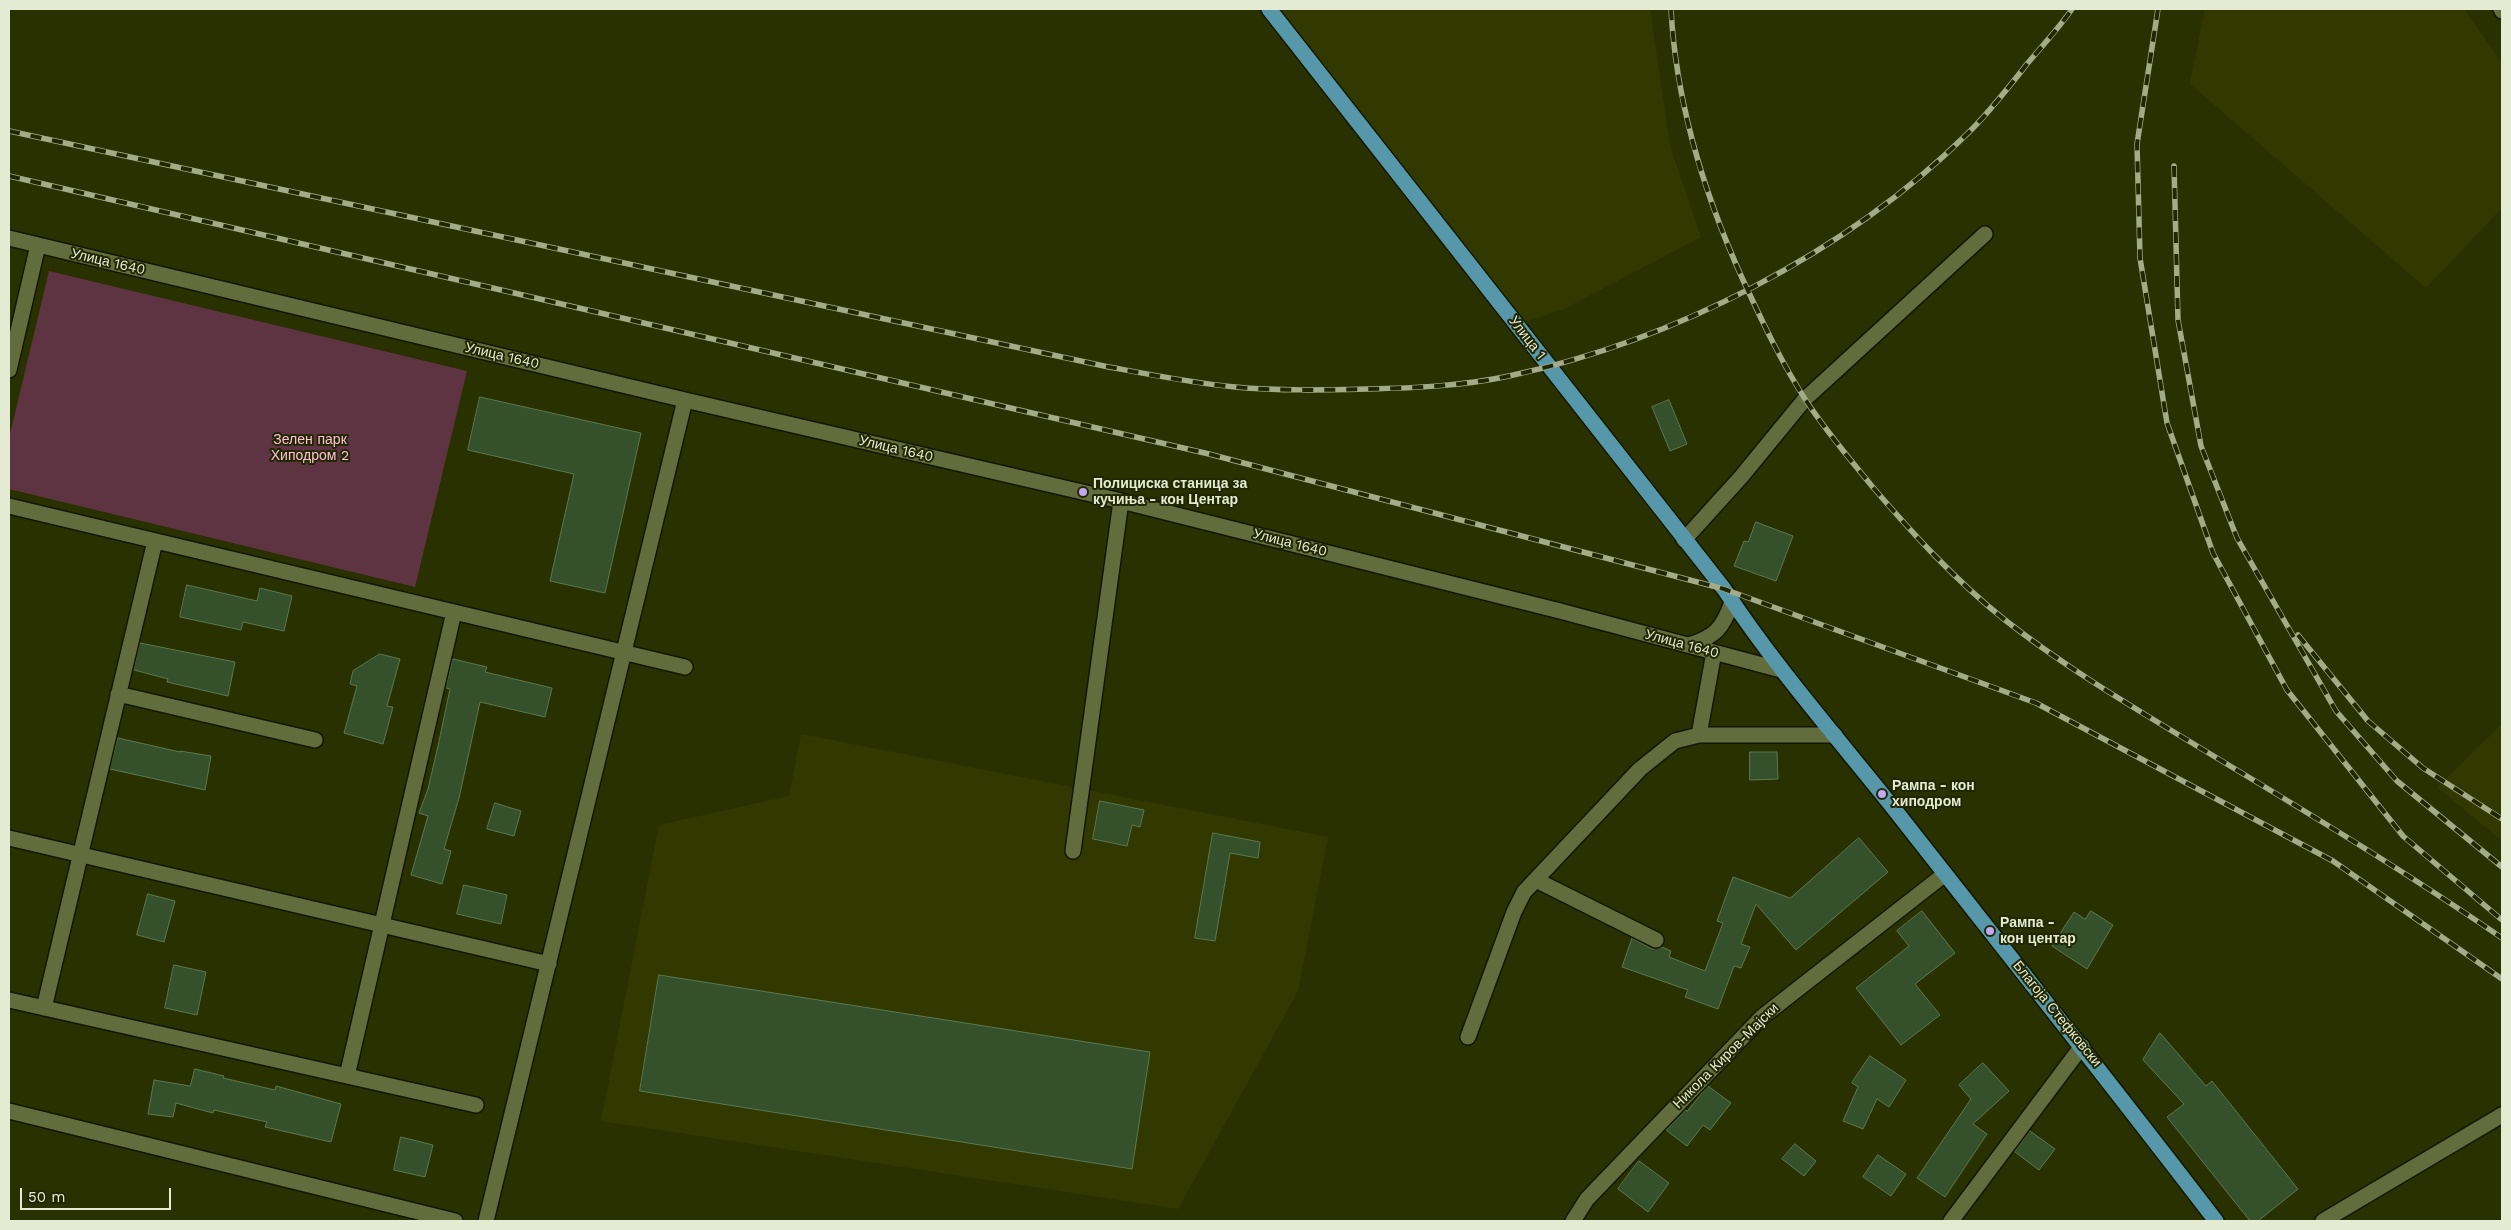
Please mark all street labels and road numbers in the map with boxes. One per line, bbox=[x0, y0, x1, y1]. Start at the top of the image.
street label: Улица 1640 bbox=[69, 245, 147, 279]
street label: Улица 1 bbox=[1505, 313, 1549, 363]
street label: Улица 1640 bbox=[463, 339, 541, 373]
street label: Улица 1640 bbox=[857, 432, 935, 466]
street label: Улица 1640 bbox=[1251, 526, 1329, 560]
street label: Улица 1640 bbox=[1643, 626, 1721, 662]
street label: Благоја Стефковски bbox=[2009, 958, 2105, 1070]
street label: Никола Киров-Мајски bbox=[1670, 1000, 1782, 1112]

